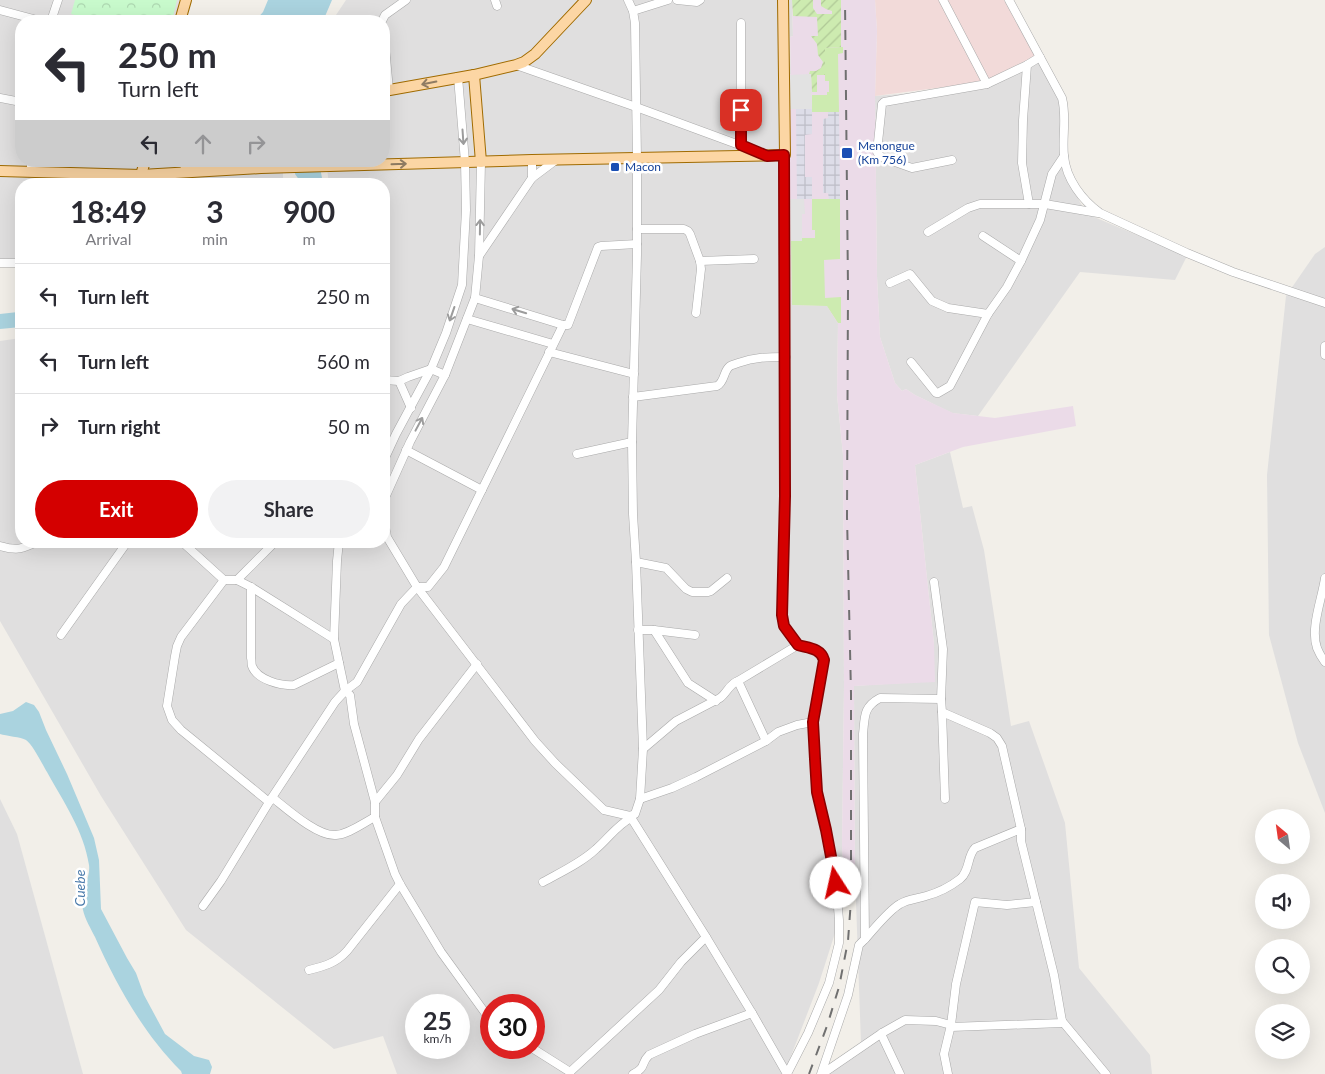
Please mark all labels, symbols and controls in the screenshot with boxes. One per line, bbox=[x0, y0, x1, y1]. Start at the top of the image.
text: 250 m bbox=[118, 33, 217, 75]
icon: left bbox=[35, 35, 100, 100]
text: Turn left bbox=[118, 75, 199, 102]
one-way arrow bbox=[421, 78, 437, 88]
pin bbox=[720, 89, 762, 131]
icon: arrive bbox=[727, 96, 755, 124]
one-way arrow bbox=[459, 129, 468, 145]
icon: left bbox=[136, 130, 164, 158]
icon: ahead bbox=[189, 130, 217, 158]
icon: right bbox=[242, 130, 270, 158]
place label: Menongue (Km 756) bbox=[858, 138, 915, 167]
marker: Menongue (Km 756) bbox=[840, 146, 854, 160]
place label: Macon bbox=[625, 159, 661, 174]
one-way arrow bbox=[391, 160, 407, 169]
marker: Macon bbox=[609, 161, 621, 173]
text: 18:49 bbox=[70, 193, 147, 229]
text: 3 bbox=[206, 193, 224, 229]
text: 900 bbox=[283, 193, 335, 229]
one-way arrow bbox=[475, 219, 485, 236]
text: Arrival bbox=[85, 229, 132, 248]
text: min bbox=[202, 229, 228, 248]
text: m bbox=[302, 229, 316, 248]
icon: left bbox=[35, 282, 63, 310]
text: Turn left bbox=[78, 285, 149, 308]
text: 250 m bbox=[316, 285, 370, 308]
one-way arrow bbox=[447, 306, 457, 322]
one-way arrow bbox=[511, 306, 527, 316]
icon: left bbox=[35, 347, 63, 375]
text: Turn left bbox=[78, 350, 149, 373]
text: 560 m bbox=[316, 350, 370, 373]
icon: right bbox=[35, 412, 63, 440]
text: Turn right bbox=[78, 415, 160, 438]
text: 50 m bbox=[327, 415, 370, 438]
one-way arrow bbox=[414, 416, 424, 431]
button: Exit bbox=[35, 480, 198, 538]
button: Share bbox=[208, 480, 370, 538]
north arrow bbox=[1255, 809, 1310, 864]
map controls bbox=[1255, 809, 1310, 1059]
position arrow bbox=[809, 856, 861, 908]
water label: Cuebe bbox=[71, 869, 88, 906]
button: sound bbox=[1255, 874, 1310, 929]
button: search bbox=[1255, 939, 1310, 994]
speed limit sign: 30 bbox=[480, 994, 545, 1059]
button: layers bbox=[1255, 1004, 1310, 1059]
text: 25 bbox=[423, 1005, 452, 1035]
text: km/h bbox=[423, 1031, 452, 1046]

